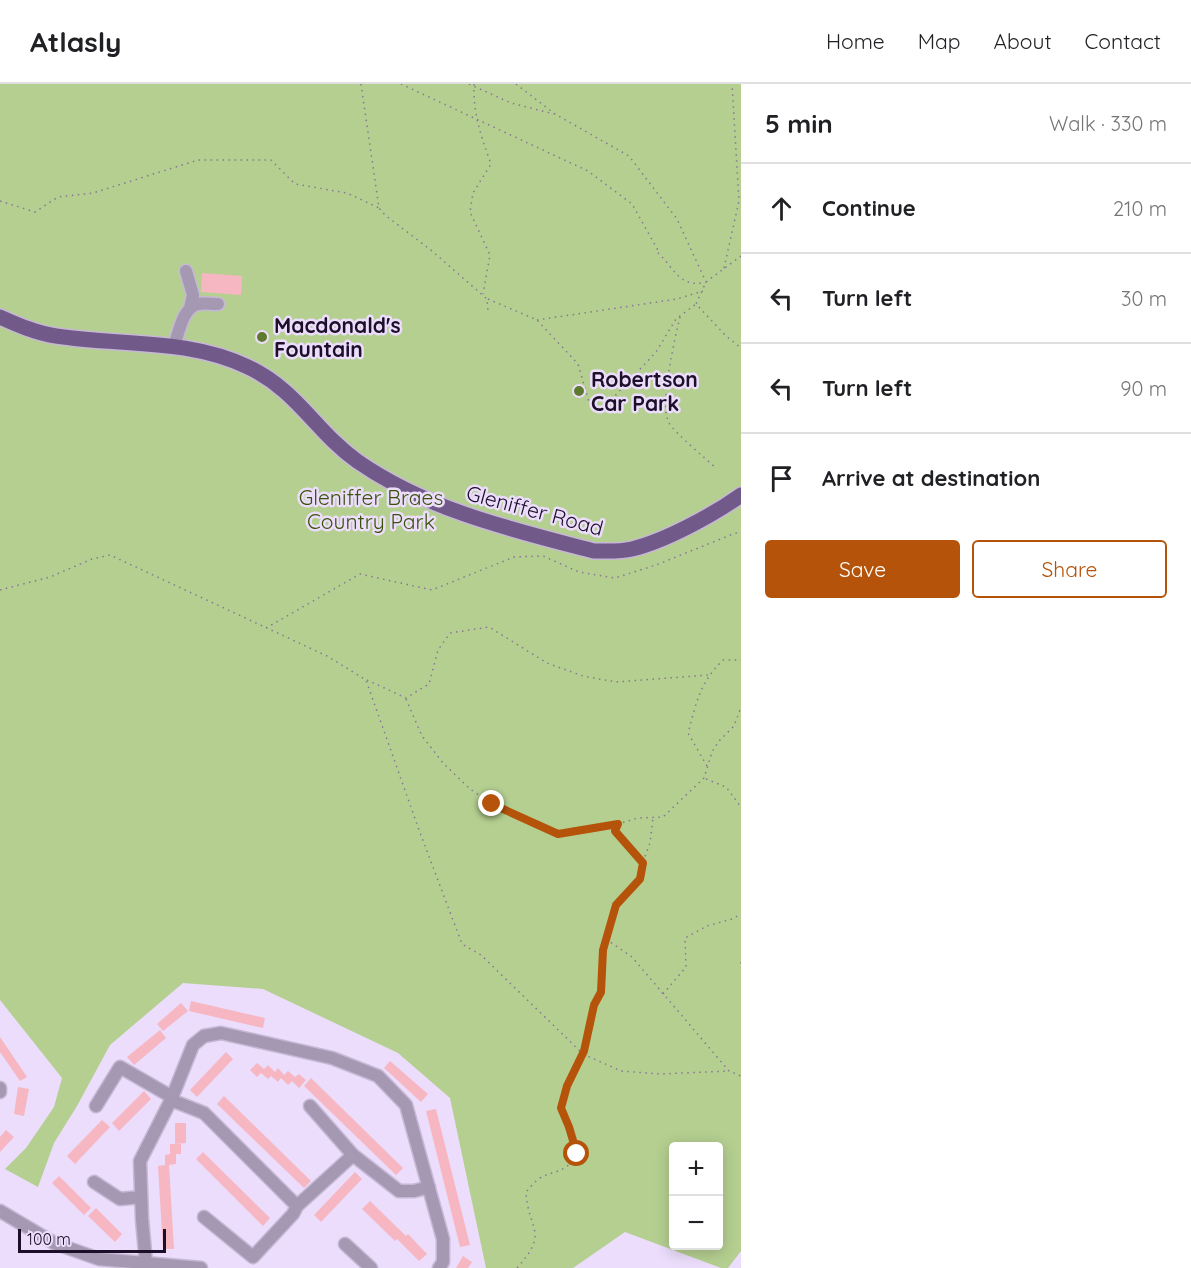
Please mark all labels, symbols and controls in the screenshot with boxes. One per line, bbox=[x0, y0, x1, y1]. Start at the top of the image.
text: Atlasly bbox=[30, 24, 121, 59]
text: Home bbox=[826, 28, 885, 54]
text: Map bbox=[918, 28, 961, 54]
text: About bbox=[994, 28, 1052, 54]
text: Contact bbox=[1085, 28, 1161, 54]
text: 5 min bbox=[765, 107, 833, 140]
text: Walk · 330 m bbox=[1049, 111, 1167, 136]
icon: ahead bbox=[765, 192, 798, 225]
text: Continue bbox=[822, 194, 916, 222]
text: 210 m bbox=[1113, 196, 1167, 221]
icon: left bbox=[765, 282, 798, 315]
text: Turn left bbox=[822, 284, 912, 312]
text: 30 m bbox=[1121, 286, 1167, 311]
place label: Macdonald's Fountain bbox=[274, 312, 401, 362]
marker: Macdonald's Fountain bbox=[255, 330, 269, 344]
place label: Robertson Car Park bbox=[591, 366, 698, 416]
icon: left bbox=[765, 372, 798, 405]
text: Turn left bbox=[822, 374, 912, 402]
text: 90 m bbox=[1120, 376, 1167, 401]
marker: Robertson Car Park bbox=[572, 384, 586, 398]
icon: arrive bbox=[765, 462, 798, 495]
text: Arrive at destination bbox=[822, 464, 1040, 492]
street label: Gleniffer Road bbox=[464, 479, 606, 541]
park label: Gleniffer Braes Country Park bbox=[299, 484, 443, 534]
button: Save bbox=[765, 540, 960, 598]
button: Share bbox=[972, 540, 1167, 598]
route end bbox=[478, 790, 504, 816]
route start bbox=[563, 1140, 589, 1166]
map controls bbox=[669, 1142, 723, 1250]
button: + bbox=[669, 1142, 723, 1196]
button: − bbox=[669, 1196, 723, 1250]
scale bar bbox=[18, 1226, 166, 1254]
text: 100 m bbox=[27, 1229, 71, 1249]

